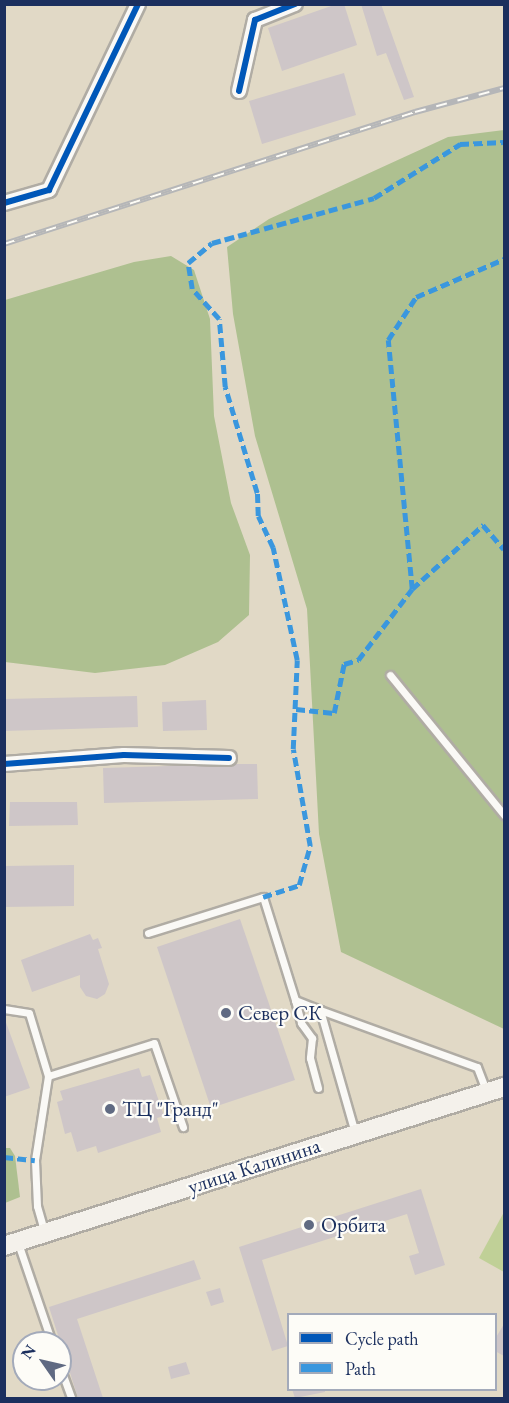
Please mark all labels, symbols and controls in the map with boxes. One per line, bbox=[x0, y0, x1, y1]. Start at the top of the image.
place label: Север СК bbox=[238, 1000, 322, 1026]
marker: Север СК bbox=[219, 1006, 233, 1020]
place label: ТЦ "Гранд" bbox=[122, 1096, 219, 1122]
marker: ТЦ "Гранд" bbox=[103, 1102, 117, 1116]
street label: улица Калинина bbox=[184, 1133, 324, 1199]
place label: Орбита bbox=[321, 1212, 386, 1238]
marker: Орбита bbox=[302, 1218, 316, 1232]
legend bbox=[287, 1313, 497, 1391]
text: Cycle path bbox=[345, 1327, 419, 1350]
north arrow bbox=[12, 1331, 72, 1391]
text: N bbox=[16, 1341, 41, 1363]
text: Path bbox=[345, 1357, 376, 1380]

